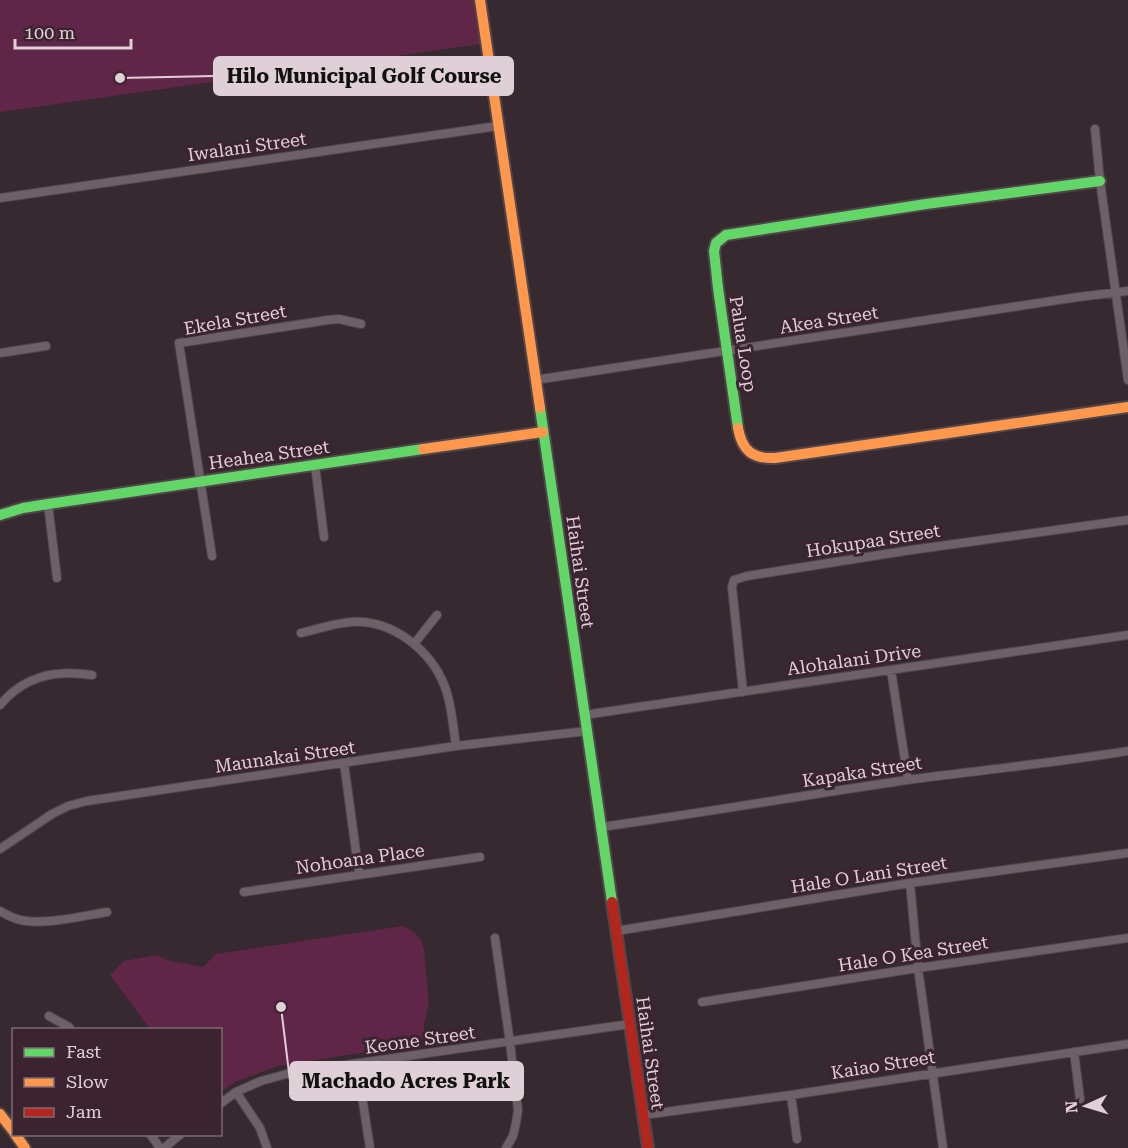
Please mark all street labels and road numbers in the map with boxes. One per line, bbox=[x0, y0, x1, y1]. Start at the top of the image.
street label: Iwalani Street bbox=[186, 128, 308, 165]
street label: Palua Loop bbox=[726, 294, 761, 393]
street label: Ekela Street bbox=[182, 300, 288, 339]
street label: Akea Street bbox=[778, 301, 880, 338]
street label: Heahea Street bbox=[207, 436, 331, 473]
street label: Haihai Street bbox=[562, 514, 599, 630]
street label: Hokupaa Street bbox=[804, 519, 942, 561]
street label: Alohalani Drive bbox=[786, 640, 922, 679]
street label: Maunakai Street bbox=[213, 736, 357, 777]
street label: Kapaka Street bbox=[801, 752, 923, 791]
street label: Nohoana Place bbox=[294, 839, 426, 878]
street label: Hale O Lani Street bbox=[789, 852, 949, 897]
street label: Hale O Kea Street bbox=[836, 931, 990, 976]
street label: Haihai Street bbox=[632, 995, 669, 1111]
street label: Keone Street bbox=[363, 1021, 477, 1058]
street label: Kaiao Street bbox=[829, 1046, 937, 1083]

